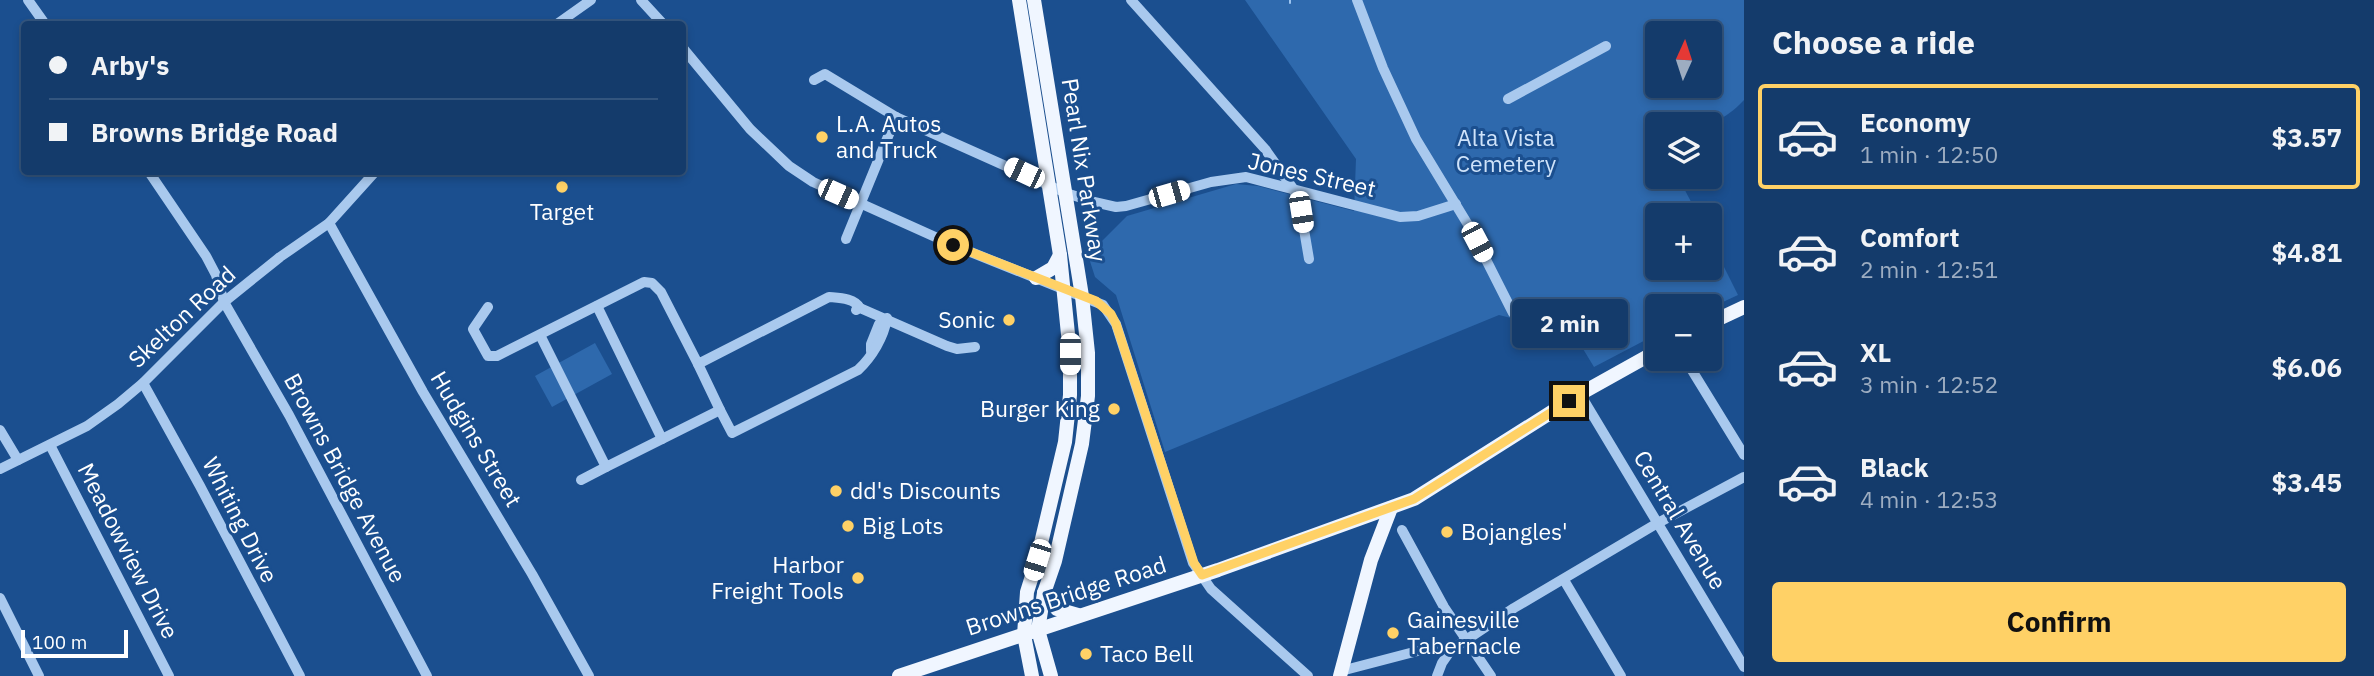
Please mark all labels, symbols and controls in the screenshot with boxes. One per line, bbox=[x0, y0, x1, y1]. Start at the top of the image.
north arrow bbox=[1645, 21, 1722, 98]
map controls bbox=[1645, 21, 1722, 371]
text: Choose a ride bbox=[1772, 21, 1975, 63]
text: Arby's bbox=[91, 48, 169, 82]
street label: Pearl Nix Parkway bbox=[1056, 76, 1114, 264]
icon: car bbox=[1776, 105, 1839, 168]
text: Economy bbox=[1860, 105, 1971, 139]
place label: L.A. Autos and Truck bbox=[836, 108, 941, 164]
button: layers bbox=[1645, 112, 1722, 189]
text: Browns Bridge Road bbox=[91, 115, 338, 149]
text: $3.57 bbox=[2272, 120, 2342, 154]
park label: Alta Vista Cemetery bbox=[1456, 122, 1557, 178]
marker: L.A. Autos and Truck bbox=[814, 129, 830, 145]
text: 1 min · 12:50 bbox=[1860, 139, 1998, 169]
street label: Jones Street bbox=[1246, 145, 1379, 203]
car bbox=[1001, 155, 1048, 191]
car bbox=[815, 176, 862, 212]
car bbox=[1146, 178, 1193, 210]
marker: Target bbox=[554, 179, 570, 195]
car bbox=[1288, 190, 1315, 234]
place label: Target bbox=[530, 196, 594, 226]
button: + bbox=[1645, 203, 1722, 280]
car bbox=[1458, 219, 1497, 265]
icon: car bbox=[1776, 220, 1839, 283]
text: Comfort bbox=[1860, 220, 1959, 254]
route start bbox=[937, 229, 969, 261]
text: $4.81 bbox=[2272, 235, 2342, 269]
text: 2 min · 12:51 bbox=[1860, 254, 1998, 284]
street label: Skelton Road bbox=[121, 259, 241, 374]
button: − bbox=[1645, 294, 1722, 371]
callout: 2 min bbox=[1511, 300, 1627, 348]
place label: Sonic bbox=[938, 304, 995, 334]
text: 2 min bbox=[1540, 308, 1600, 338]
marker: Sonic bbox=[1001, 312, 1017, 328]
car bbox=[1060, 333, 1081, 375]
icon: car bbox=[1776, 335, 1839, 398]
text: XL bbox=[1860, 335, 1891, 369]
text: $6.06 bbox=[2272, 350, 2342, 384]
street label: Hudgins Street bbox=[425, 365, 529, 512]
street label: Browns Bridge Avenue bbox=[278, 368, 414, 587]
text: 3 min · 12:52 bbox=[1860, 369, 1998, 399]
route end bbox=[1553, 385, 1585, 417]
place label: Burger King bbox=[980, 393, 1100, 423]
marker: Burger King bbox=[1106, 401, 1122, 417]
street label: Central Avenue bbox=[1628, 444, 1734, 595]
icon: car bbox=[1776, 450, 1839, 513]
text: Black bbox=[1860, 450, 1928, 484]
street label: Whiting Drive bbox=[196, 452, 285, 587]
street label: Meadowview Drive bbox=[72, 458, 186, 644]
text: $3.45 bbox=[2272, 465, 2342, 499]
place label: dd's Discounts bbox=[850, 475, 1001, 505]
marker: dd's Discounts bbox=[828, 483, 844, 499]
text: 4 min · 12:53 bbox=[1860, 484, 1998, 514]
place label: Big Lots bbox=[862, 510, 944, 540]
place label: Bojangles' bbox=[1461, 516, 1568, 546]
marker: Big Lots bbox=[840, 518, 856, 534]
marker: Bojangles' bbox=[1439, 524, 1455, 540]
car bbox=[1021, 537, 1054, 583]
street label: Browns Bridge Road bbox=[962, 548, 1170, 642]
place label: Harbor Freight Tools bbox=[711, 549, 845, 605]
marker: Harbor Freight Tools bbox=[850, 570, 866, 586]
button: Confirm bbox=[1772, 582, 2346, 662]
place label: Gainesville Tabernacle bbox=[1407, 604, 1521, 660]
marker: Gainesville Tabernacle bbox=[1385, 625, 1401, 641]
scale bar bbox=[21, 627, 128, 659]
text: 100 m bbox=[32, 630, 87, 654]
place label: Taco Bell bbox=[1100, 638, 1194, 668]
marker: Taco Bell bbox=[1078, 646, 1094, 662]

